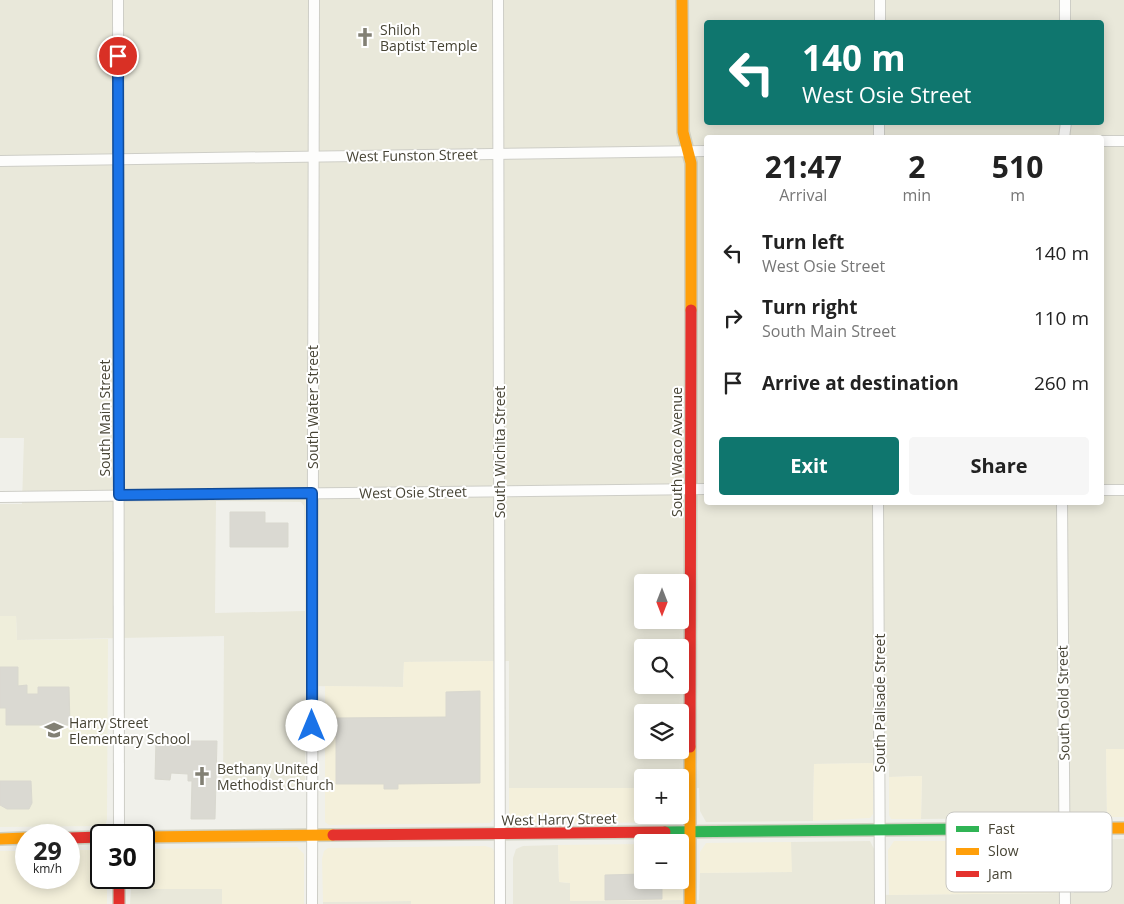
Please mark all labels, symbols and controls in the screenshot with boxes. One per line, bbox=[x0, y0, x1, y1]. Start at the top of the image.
place label: Shiloh Baptist Temple bbox=[380, 20, 478, 55]
church icon: Shiloh Baptist Temple bbox=[354, 26, 376, 48]
text: 140 m bbox=[802, 34, 906, 81]
pin bbox=[97, 35, 139, 77]
icon: left bbox=[719, 40, 784, 105]
icon: arrive bbox=[104, 42, 132, 70]
text: West Osie Street bbox=[802, 79, 971, 109]
street label: West Funston Street bbox=[346, 144, 478, 166]
text: 21:47 bbox=[765, 146, 842, 187]
text: 2 bbox=[908, 146, 925, 187]
text: 510 bbox=[992, 146, 1043, 187]
text: Arrival bbox=[779, 184, 827, 206]
text: min bbox=[903, 184, 931, 206]
text: m bbox=[1010, 184, 1025, 206]
text: Turn left bbox=[762, 229, 844, 255]
icon: left bbox=[719, 239, 747, 267]
text: 140 m bbox=[1034, 240, 1089, 266]
text: West Osie Street bbox=[762, 255, 885, 277]
text: Turn right bbox=[762, 294, 857, 320]
icon: right bbox=[719, 304, 747, 332]
text: 110 m bbox=[1034, 305, 1089, 331]
text: South Main Street bbox=[762, 320, 896, 342]
street label: South Water Street bbox=[303, 345, 322, 469]
street label: South Main Street bbox=[95, 359, 114, 477]
icon: arrive bbox=[719, 369, 747, 397]
text: Arrive at destination bbox=[762, 370, 959, 396]
text: 260 m bbox=[1034, 370, 1089, 396]
street label: South Wichita Street bbox=[490, 386, 509, 518]
street label: South Waco Avenue bbox=[667, 387, 686, 517]
button: Exit bbox=[719, 437, 899, 495]
button: Share bbox=[909, 437, 1089, 495]
street label: West Osie Street bbox=[359, 482, 467, 502]
north arrow bbox=[634, 574, 689, 629]
map controls bbox=[634, 574, 689, 889]
street label: South Palisade Street bbox=[870, 634, 889, 772]
button: search bbox=[634, 639, 689, 694]
street label: South Gold Street bbox=[1052, 645, 1074, 761]
position arrow bbox=[285, 699, 337, 751]
button: layers bbox=[634, 704, 689, 759]
place label: Harry Street Elementary School bbox=[69, 713, 190, 748]
school or university icon: Harry Street Elementary School bbox=[43, 719, 65, 741]
place label: Bethany United Methodist Church bbox=[217, 759, 334, 794]
church icon: Bethany United Methodist Church bbox=[191, 765, 213, 787]
button: + bbox=[634, 769, 689, 824]
street label: West Harry Street bbox=[501, 808, 617, 830]
legend bbox=[946, 812, 1112, 892]
text: Fast bbox=[988, 819, 1015, 838]
speed limit sign: 30 bbox=[90, 824, 155, 889]
text: 29 bbox=[33, 833, 62, 867]
button: − bbox=[634, 834, 689, 889]
text: Slow bbox=[988, 841, 1019, 860]
text: km/h bbox=[33, 860, 62, 877]
text: Jam bbox=[986, 864, 1013, 883]

